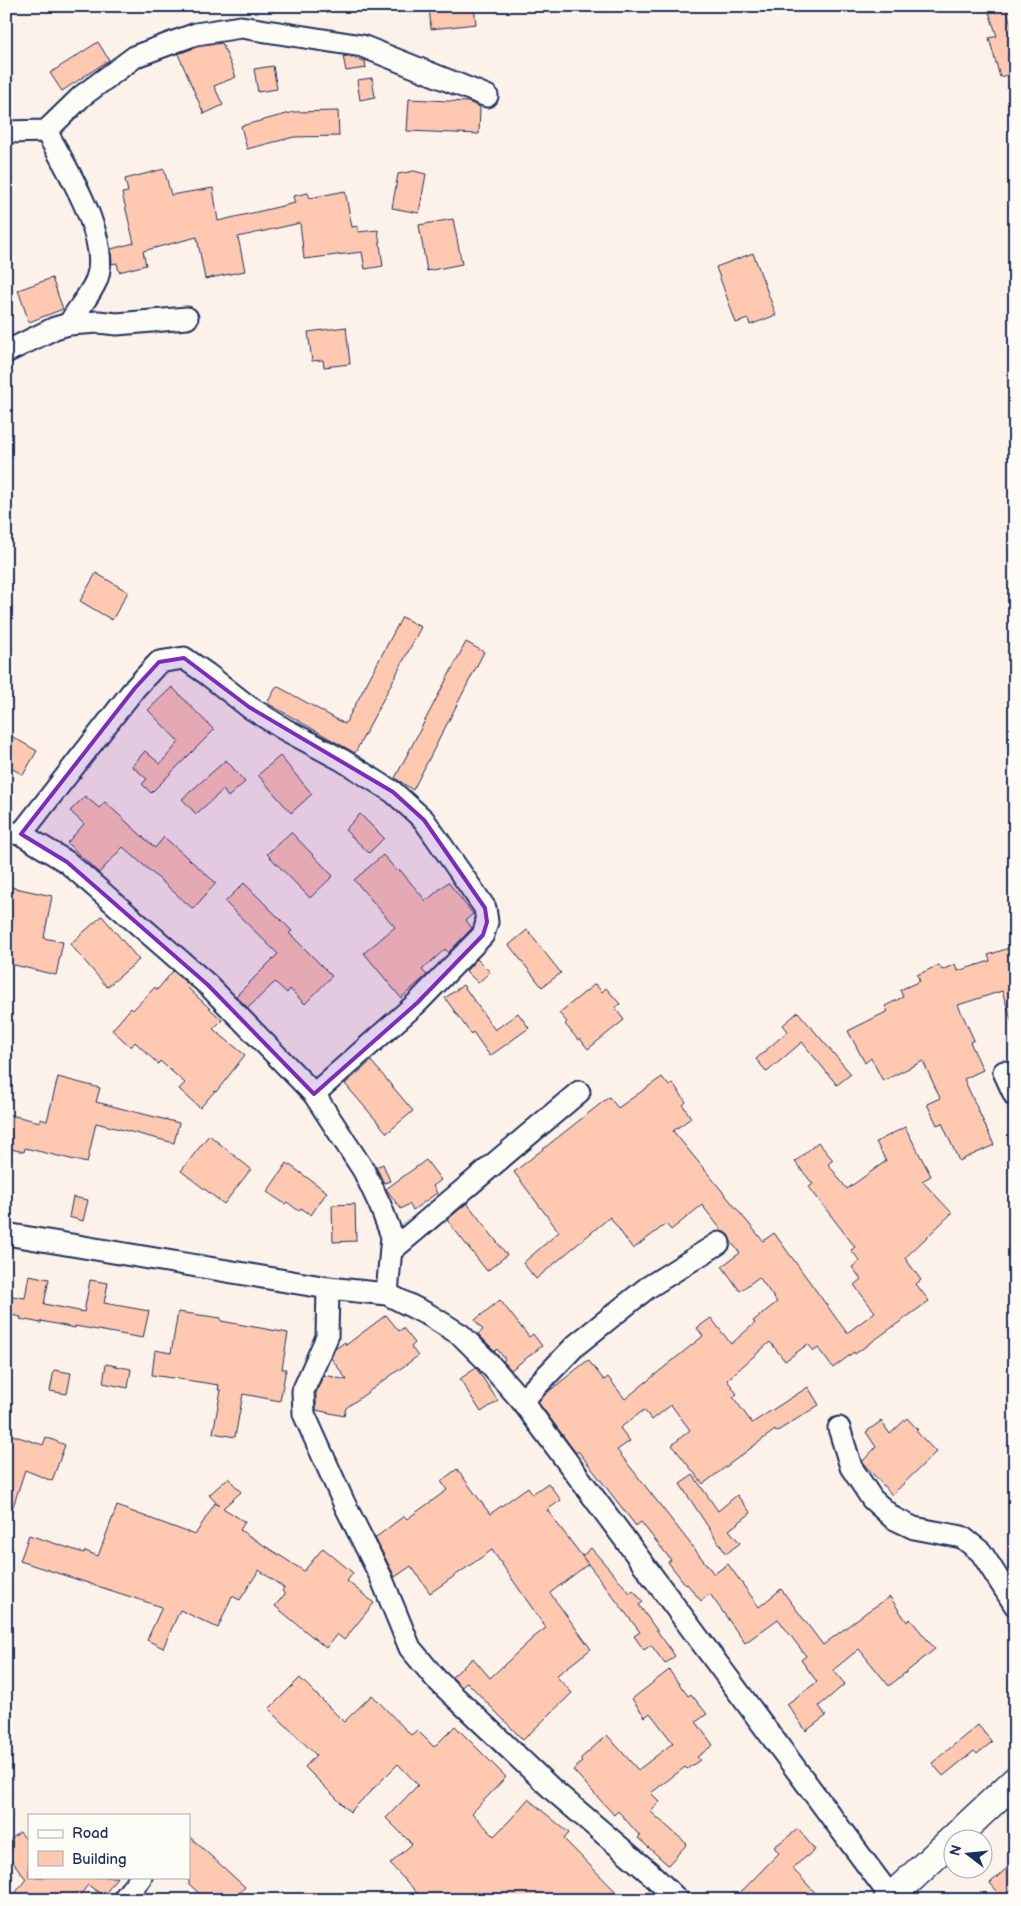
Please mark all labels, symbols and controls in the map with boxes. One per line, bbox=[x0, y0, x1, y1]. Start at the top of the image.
legend bbox=[28, 1814, 190, 1878]
text: Road bbox=[72, 1824, 108, 1843]
north arrow bbox=[944, 1828, 994, 1878]
text: N bbox=[946, 1843, 966, 1858]
text: Building bbox=[72, 1850, 127, 1869]

